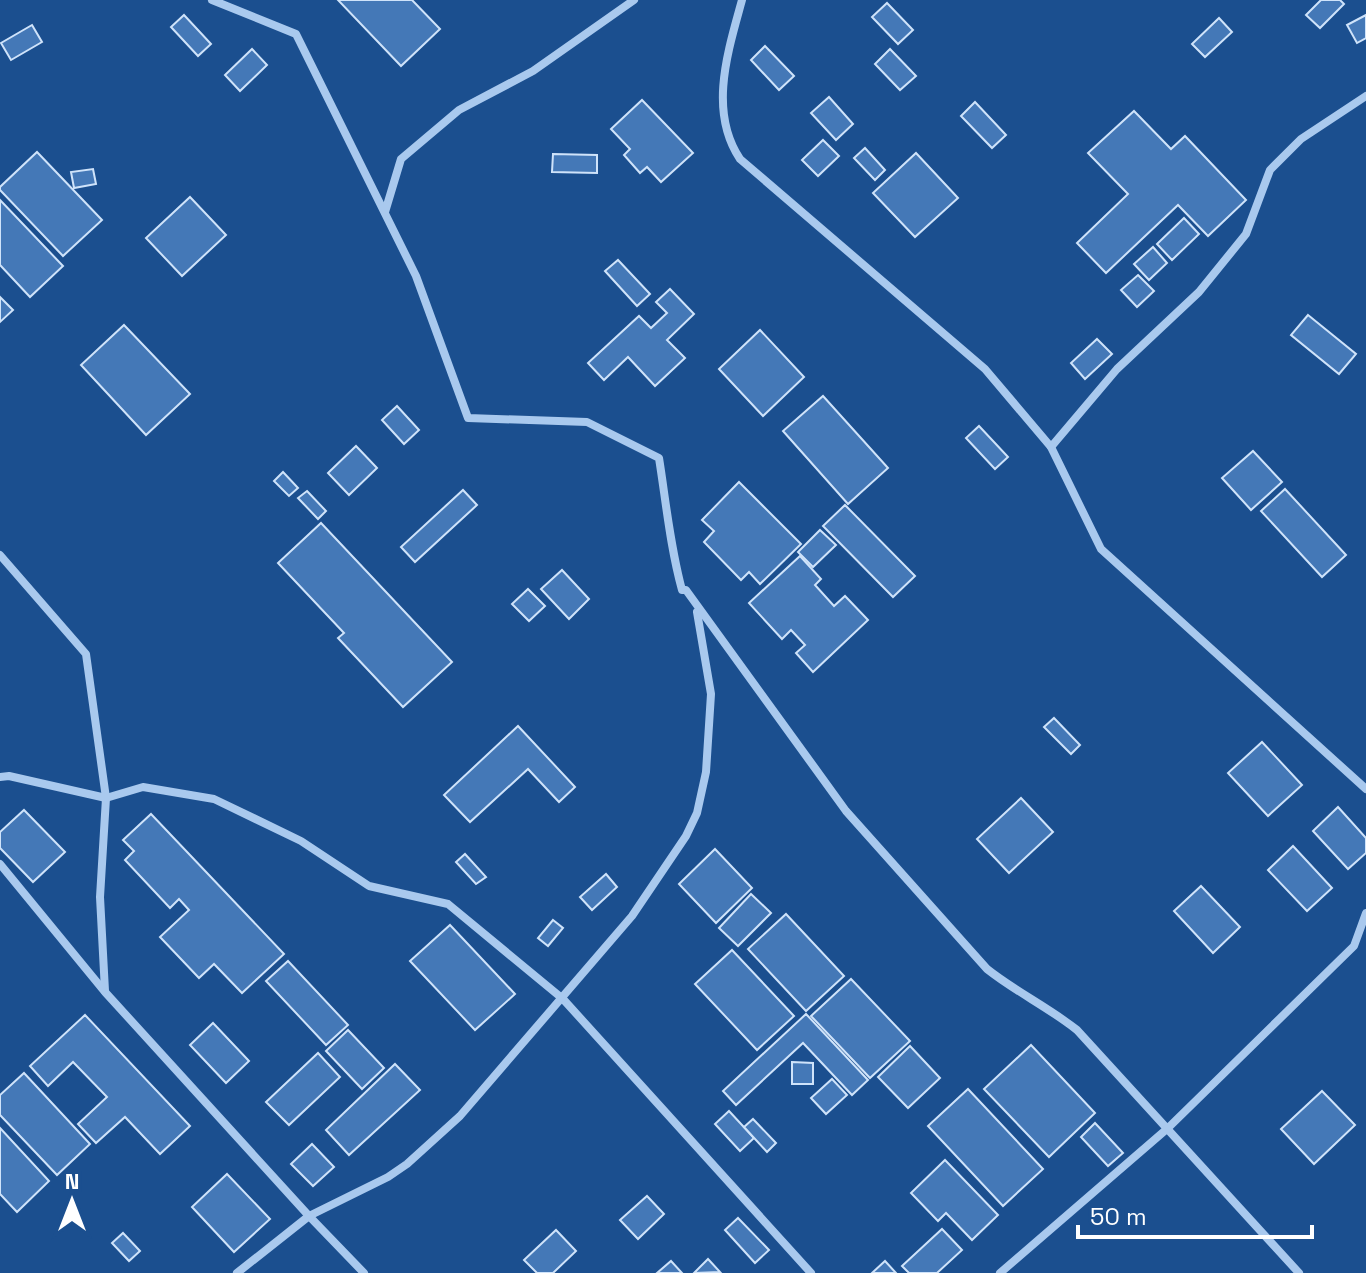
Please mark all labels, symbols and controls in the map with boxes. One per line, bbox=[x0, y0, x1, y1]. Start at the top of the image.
north arrow bbox=[32, 1161, 112, 1241]
text: N bbox=[65, 1167, 79, 1195]
scale bar bbox=[1078, 1189, 1312, 1239]
text: 50 m bbox=[1090, 1201, 1147, 1232]

